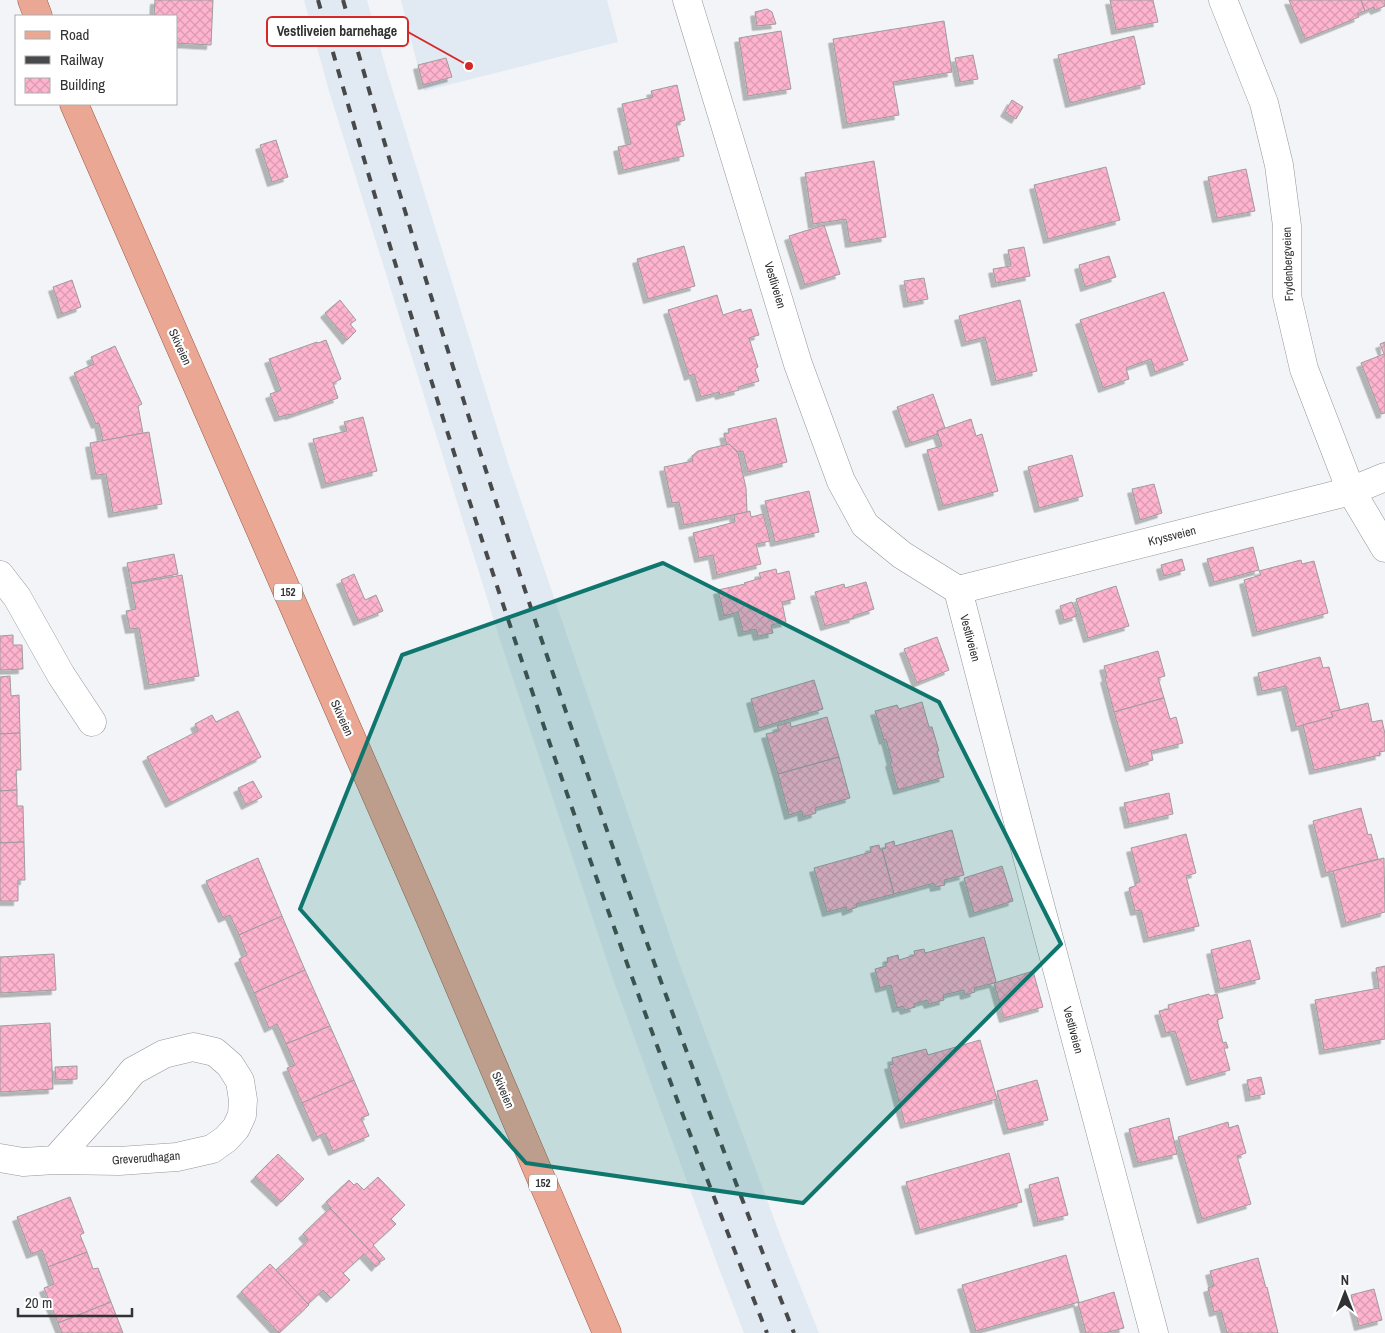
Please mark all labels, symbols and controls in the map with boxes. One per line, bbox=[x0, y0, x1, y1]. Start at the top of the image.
legend bbox=[15, 15, 178, 105]
callout: Vestliveien barnehage bbox=[267, 17, 408, 46]
text: Vestliveien barnehage bbox=[277, 22, 397, 40]
text: Road bbox=[60, 24, 89, 45]
text: Railway bbox=[60, 49, 105, 70]
text: Building bbox=[60, 74, 105, 95]
street label: Frydenbergveien bbox=[1279, 227, 1297, 301]
street label: Vestliveien bbox=[760, 260, 790, 310]
street label: Skiveien bbox=[165, 326, 195, 368]
street label: Kryssveien bbox=[1146, 522, 1198, 550]
road number: 152 bbox=[274, 584, 302, 600]
street label: Vestliveien bbox=[956, 613, 984, 663]
street label: Skiveien bbox=[327, 697, 357, 739]
street label: Vestliveien bbox=[1059, 1005, 1087, 1055]
street label: Skiveien bbox=[488, 1069, 518, 1111]
street label: Greverudhagan bbox=[111, 1148, 181, 1168]
road number: 152 bbox=[529, 1174, 557, 1192]
north arrow bbox=[1320, 1268, 1370, 1318]
text: N bbox=[1341, 1271, 1349, 1289]
scale bar bbox=[18, 1286, 131, 1318]
text: 20 m bbox=[25, 1292, 52, 1313]

